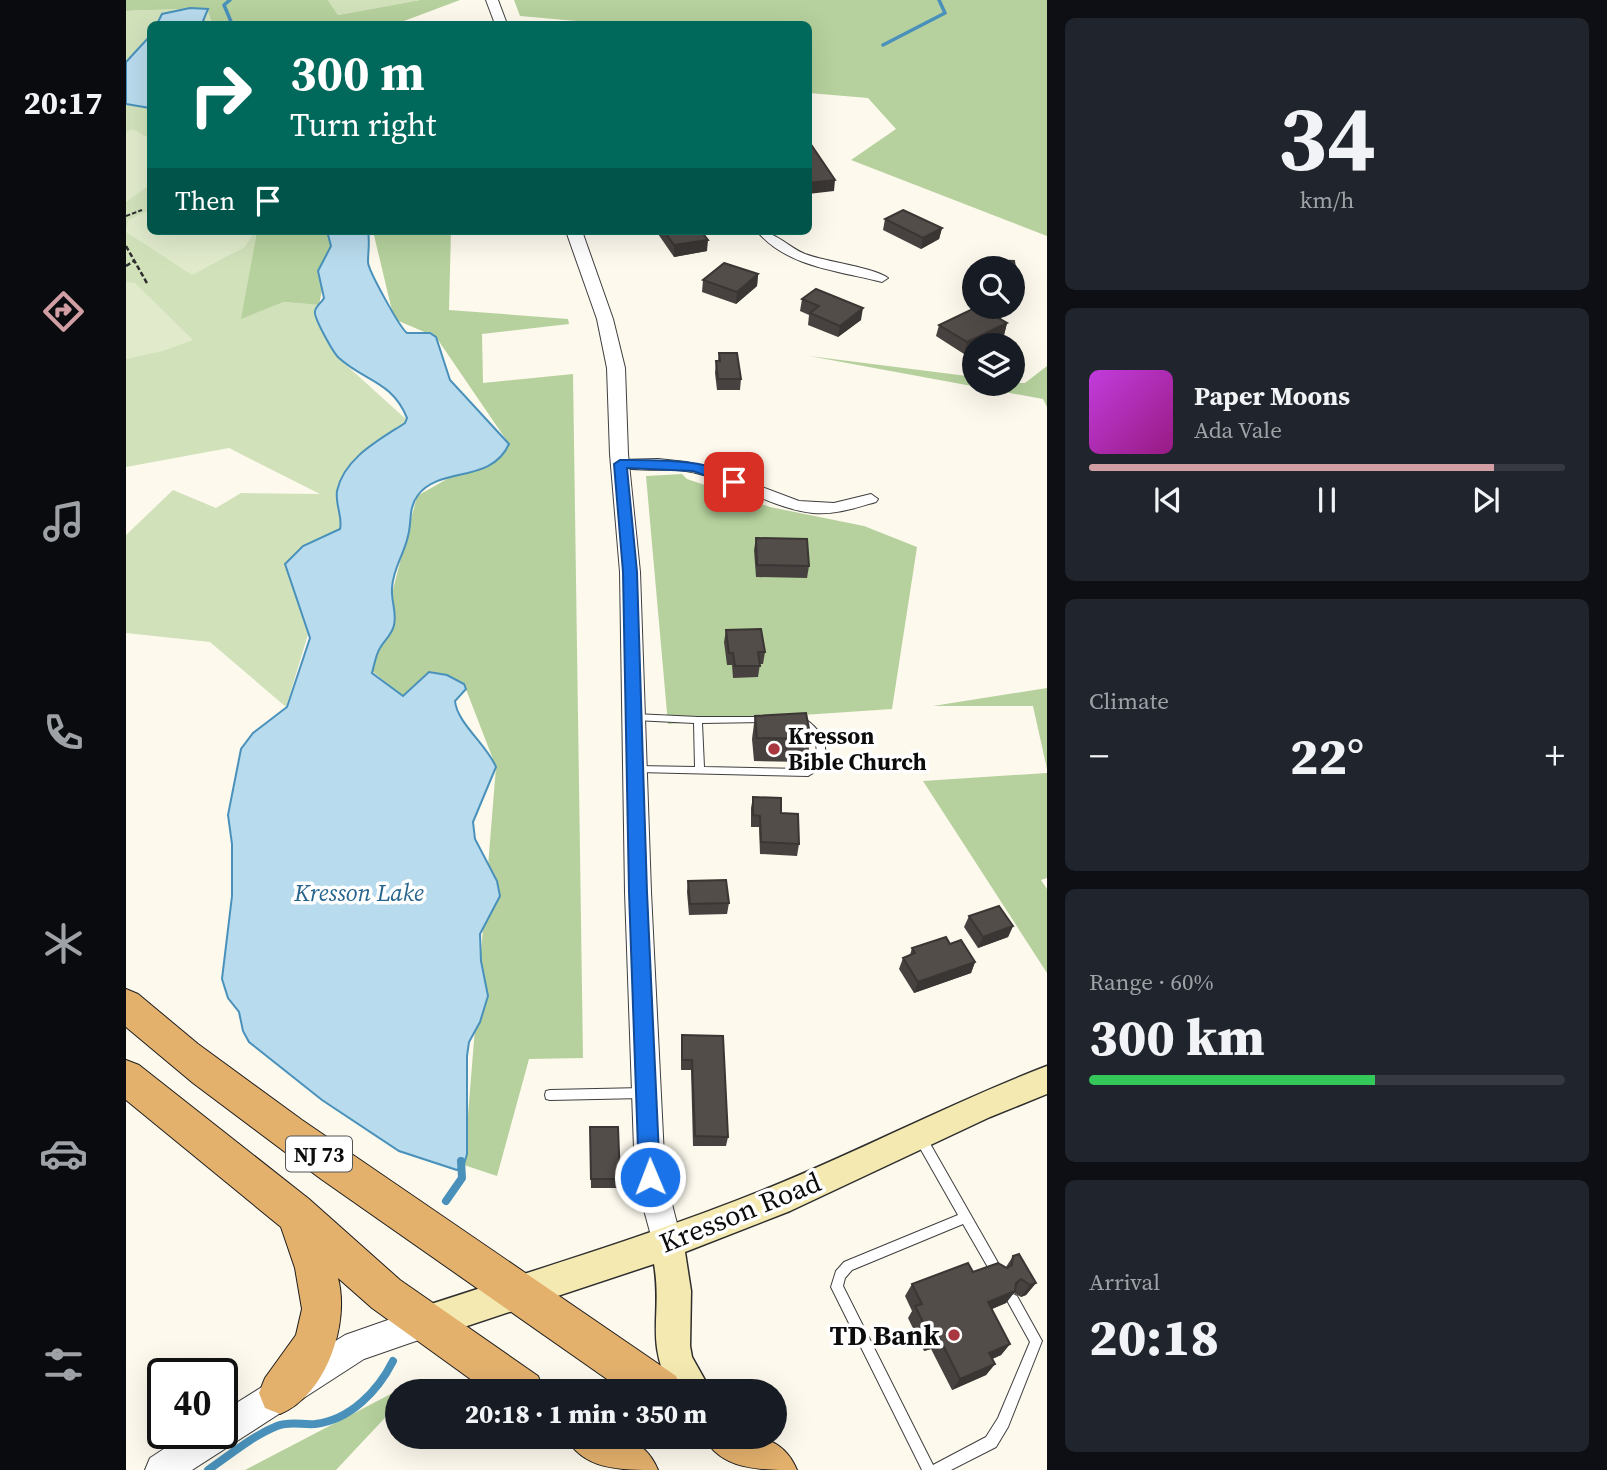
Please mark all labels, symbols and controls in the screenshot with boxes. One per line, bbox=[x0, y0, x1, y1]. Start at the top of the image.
text: 300 m bbox=[290, 39, 425, 106]
icon: right bbox=[175, 49, 266, 140]
text: 34 bbox=[1278, 76, 1376, 200]
text: 20:17 bbox=[24, 81, 102, 125]
text: Turn right bbox=[290, 103, 436, 147]
icon: arrive bbox=[249, 182, 287, 220]
text: Then bbox=[175, 183, 235, 219]
text: km/h bbox=[1300, 184, 1354, 216]
map controls bbox=[962, 256, 1025, 396]
button: search bbox=[962, 256, 1025, 319]
icon: directions bbox=[39, 287, 88, 336]
button: layers bbox=[962, 333, 1025, 396]
text: Paper Moons bbox=[1194, 378, 1350, 414]
text: Ada Vale bbox=[1194, 414, 1282, 446]
pin bbox=[704, 452, 764, 512]
icon: arrive bbox=[715, 463, 753, 501]
icon: previous bbox=[1149, 481, 1187, 519]
icon: pause bbox=[1308, 481, 1346, 519]
icon: next bbox=[1467, 481, 1505, 519]
icon: music bbox=[39, 497, 88, 546]
text: Climate bbox=[1089, 685, 1169, 717]
icon: phone bbox=[39, 708, 88, 757]
place label: Kresson Bible Church bbox=[788, 720, 927, 778]
text: 22° bbox=[1290, 720, 1364, 791]
text: − bbox=[1089, 730, 1109, 782]
text: + bbox=[1545, 730, 1565, 782]
marker: Kresson Bible Church bbox=[766, 741, 782, 757]
water label: Kresson Lake bbox=[293, 876, 424, 909]
icon: climate bbox=[39, 919, 88, 968]
text: Range · 60% bbox=[1089, 966, 1214, 998]
text: 300 km bbox=[1089, 1001, 1265, 1072]
icon: car bbox=[39, 1129, 88, 1178]
road number: NJ 73 bbox=[286, 1136, 352, 1172]
position arrow bbox=[613, 1140, 687, 1214]
street label: Kresson Road bbox=[654, 1162, 827, 1262]
text: Arrival bbox=[1089, 1266, 1160, 1298]
text: 20:18 bbox=[1089, 1301, 1219, 1372]
place label: TD Bank bbox=[829, 1316, 940, 1354]
marker: TD Bank bbox=[946, 1327, 962, 1343]
icon: filters bbox=[39, 1340, 88, 1389]
speed limit sign: 40 bbox=[147, 1358, 238, 1449]
text: 20:18 · 1 min · 350 m bbox=[465, 1396, 707, 1432]

